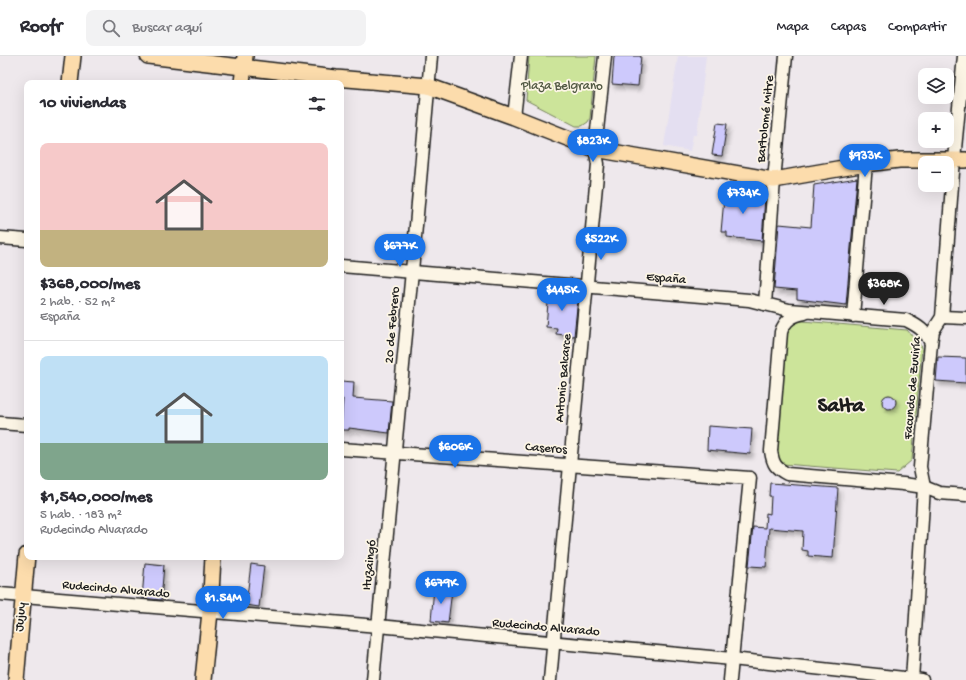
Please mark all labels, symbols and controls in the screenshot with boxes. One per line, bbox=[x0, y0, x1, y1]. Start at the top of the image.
search box bbox=[86, 10, 366, 46]
text: Roofr bbox=[20, 16, 62, 39]
icon: search bbox=[100, 17, 122, 39]
text: Buscar aquí bbox=[132, 19, 202, 37]
text: Mapa bbox=[777, 19, 809, 36]
text: Capas bbox=[831, 19, 866, 36]
text: Compartir bbox=[888, 19, 946, 36]
map controls bbox=[918, 68, 954, 192]
button: layers bbox=[918, 68, 954, 104]
street label: Bartolomé Mitre bbox=[754, 74, 778, 164]
park label: Plaza Belgrano bbox=[520, 79, 603, 94]
icon: filters bbox=[306, 93, 328, 115]
text: 10 viviendas bbox=[40, 94, 125, 114]
button: + bbox=[918, 112, 954, 148]
pin: $823K bbox=[565, 129, 621, 163]
text: $823K bbox=[576, 134, 610, 149]
pin: $933K bbox=[837, 144, 893, 178]
text: $933K bbox=[848, 149, 882, 164]
button: − bbox=[918, 156, 954, 192]
icon: home bbox=[148, 169, 220, 241]
pin: $734K bbox=[715, 181, 771, 215]
text: $734K bbox=[727, 186, 759, 201]
pin: $522K bbox=[573, 227, 629, 261]
text: $522K bbox=[585, 232, 617, 247]
pin: $677K bbox=[372, 234, 428, 268]
text: $677K bbox=[383, 239, 417, 254]
street label: España bbox=[645, 270, 687, 288]
pin: $368K bbox=[856, 272, 912, 306]
text: $368,000/mes bbox=[40, 275, 140, 295]
text: $368K bbox=[867, 277, 901, 292]
pin: $445K bbox=[534, 278, 590, 312]
text: $445K bbox=[546, 283, 578, 298]
street label: 20 de Febrero bbox=[382, 286, 404, 364]
text: 2 hab. · 52 m² bbox=[40, 295, 116, 310]
text: España bbox=[40, 310, 80, 325]
street label: Antonio Balcarce bbox=[553, 333, 575, 423]
street label: Facundo de Zuviría bbox=[901, 335, 925, 441]
icon: home bbox=[148, 382, 220, 454]
district label: Salta bbox=[818, 395, 865, 420]
pin: $606K bbox=[427, 435, 483, 469]
text: $606K bbox=[438, 440, 472, 455]
street label: Caseros bbox=[525, 440, 569, 458]
text: $1,540,000/mes bbox=[40, 488, 152, 508]
text: 5 hab. · 183 m² bbox=[40, 508, 122, 523]
text: Rudecindo Alvarado bbox=[40, 523, 148, 538]
street label: Ituzaingó bbox=[360, 539, 380, 591]
pin: $679K bbox=[413, 571, 469, 605]
text: $679K bbox=[425, 576, 457, 591]
street label: Rudecindo Alvarado bbox=[62, 578, 171, 602]
pin: $1.54M bbox=[190, 586, 256, 620]
text: $1.54M bbox=[204, 591, 242, 606]
street label: Jujuy bbox=[12, 601, 30, 632]
street label: Rudecindo Alvarado bbox=[492, 616, 601, 640]

